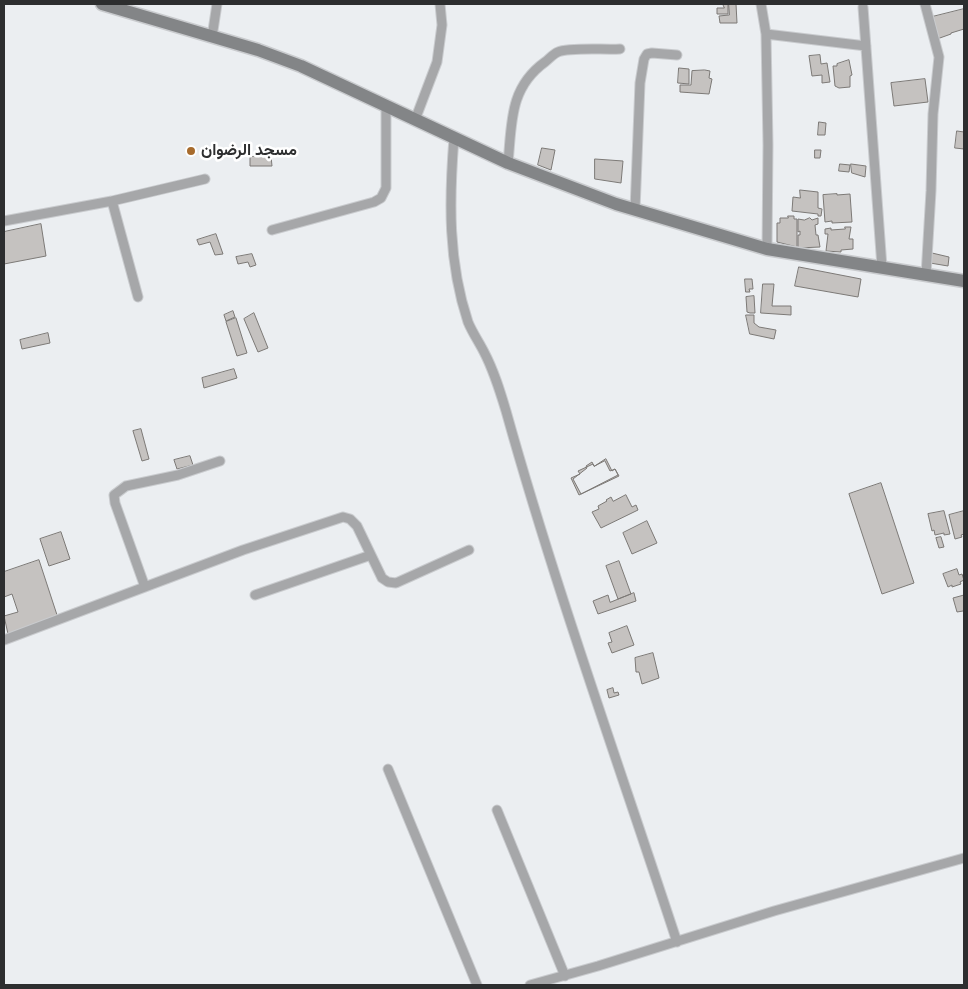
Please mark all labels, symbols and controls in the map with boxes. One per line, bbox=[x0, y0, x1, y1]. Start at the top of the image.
place label: مسجد الرضوان bbox=[201, 141, 297, 161]
marker: مسجد الرضوان bbox=[185, 145, 197, 157]

